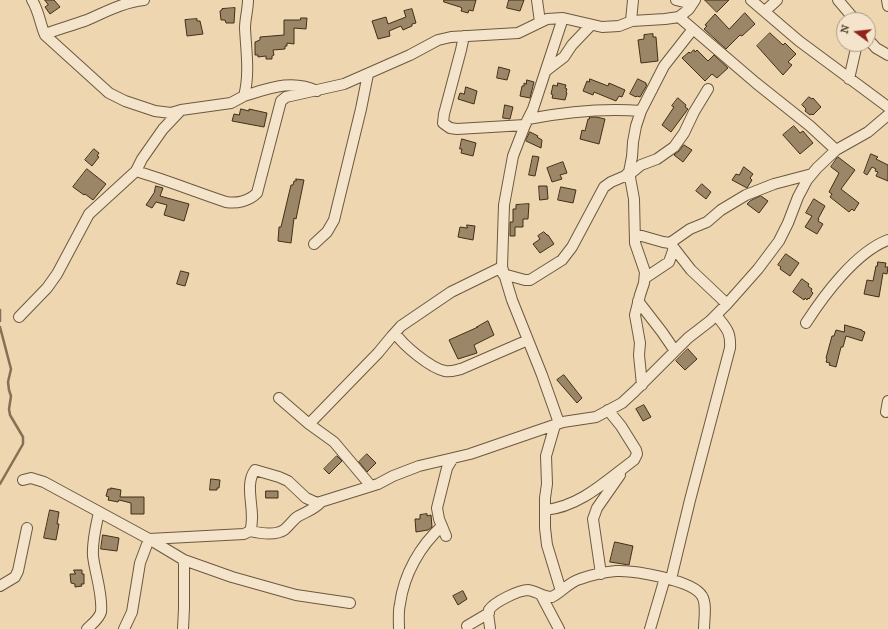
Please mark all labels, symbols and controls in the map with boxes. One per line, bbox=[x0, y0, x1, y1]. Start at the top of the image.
north arrow bbox=[836, 12, 876, 52]
text: N bbox=[838, 23, 852, 35]

